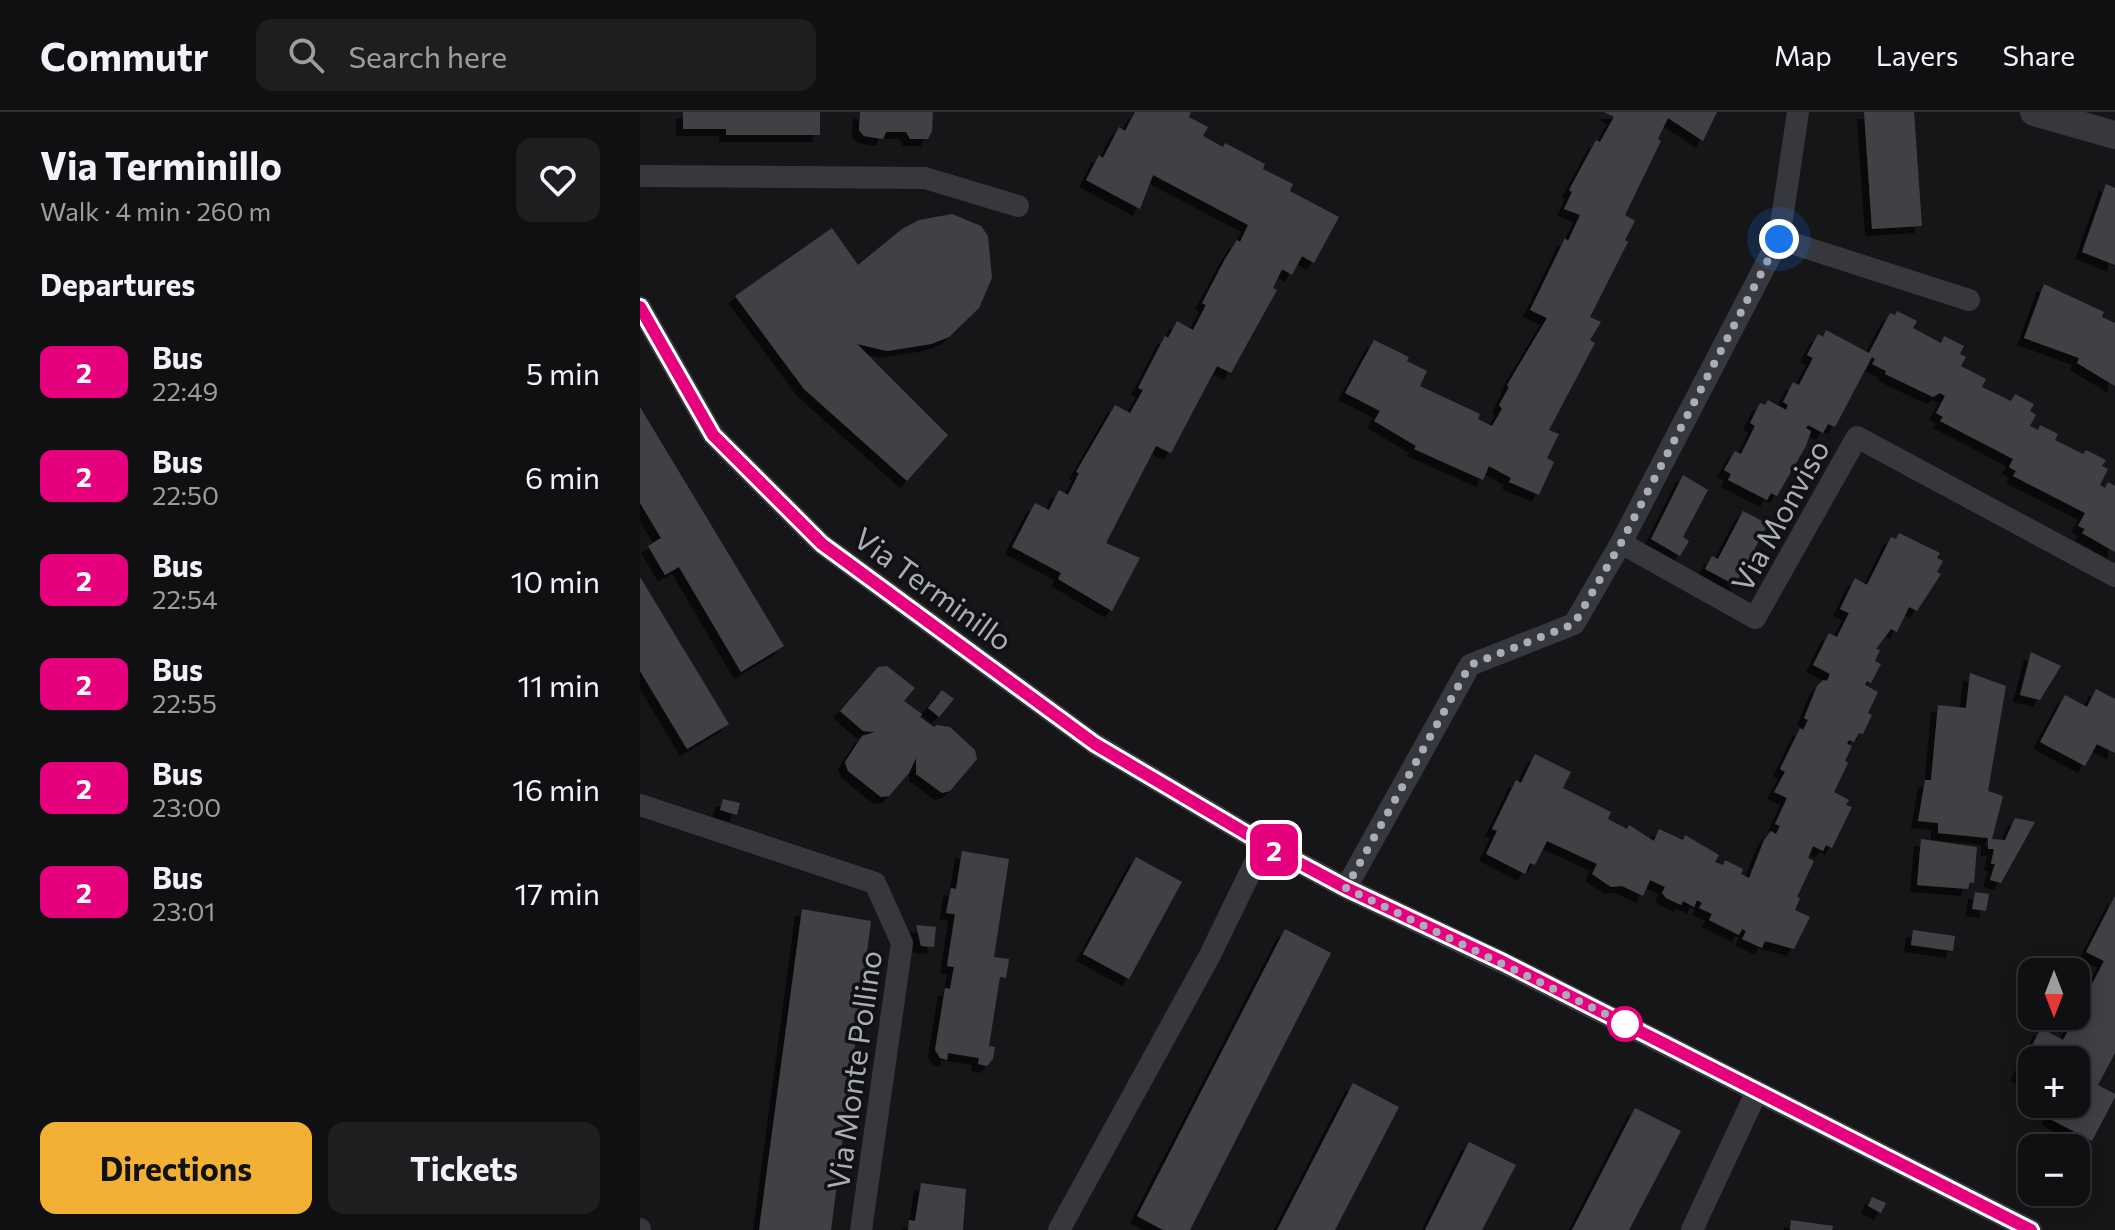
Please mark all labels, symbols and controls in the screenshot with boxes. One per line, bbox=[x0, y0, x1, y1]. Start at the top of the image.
search box bbox=[256, 19, 816, 91]
text: Commutr bbox=[40, 32, 208, 79]
icon: search bbox=[284, 33, 328, 77]
text: Search here bbox=[348, 37, 507, 74]
text: Map bbox=[1774, 38, 1832, 72]
text: Layers bbox=[1876, 38, 1958, 72]
text: Share bbox=[2002, 38, 2075, 72]
button: heart bbox=[516, 138, 600, 222]
text: Via Terminillo bbox=[40, 141, 282, 188]
text: Walk · 4 min · 260 m bbox=[40, 195, 271, 226]
your location bbox=[1759, 219, 1799, 259]
text: Departures bbox=[40, 265, 195, 302]
text: Bus bbox=[152, 338, 203, 375]
text: 5 min bbox=[526, 354, 600, 391]
text: 2 bbox=[76, 355, 92, 389]
text: 22:49 bbox=[152, 375, 218, 406]
street label: Via Monviso bbox=[1722, 433, 1836, 597]
text: Bus bbox=[152, 442, 203, 479]
text: 6 min bbox=[525, 458, 600, 495]
text: 2 bbox=[76, 459, 92, 493]
text: 22:50 bbox=[152, 479, 219, 510]
street label: Via Terminillo bbox=[848, 518, 1020, 658]
text: Bus bbox=[152, 546, 203, 583]
text: 10 min bbox=[511, 562, 600, 599]
text: 2 bbox=[76, 563, 92, 597]
text: 22:54 bbox=[152, 583, 218, 614]
text: Bus bbox=[152, 650, 203, 687]
text: 11 min bbox=[518, 666, 600, 703]
text: 2 bbox=[76, 667, 92, 701]
text: 22:55 bbox=[152, 687, 217, 718]
text: Bus bbox=[152, 754, 203, 791]
text: 16 min bbox=[512, 770, 600, 807]
text: 2 bbox=[76, 771, 92, 805]
text: 23:00 bbox=[152, 791, 221, 822]
line badge: 2 bbox=[1248, 824, 1300, 876]
text: 2 bbox=[1266, 833, 1282, 867]
text: Bus bbox=[152, 858, 203, 895]
text: 17 min bbox=[515, 874, 600, 911]
text: 2 bbox=[76, 875, 92, 909]
text: 23:01 bbox=[152, 895, 215, 926]
street label: Via Monte Pollino bbox=[818, 948, 888, 1192]
north arrow bbox=[2018, 958, 2090, 1030]
map controls bbox=[2018, 958, 2090, 1206]
unlabelled marker bbox=[1608, 1007, 1642, 1041]
button: + bbox=[2018, 1046, 2090, 1118]
button: Directions bbox=[40, 1122, 312, 1214]
button: Tickets bbox=[328, 1122, 600, 1214]
button: − bbox=[2018, 1134, 2090, 1206]

